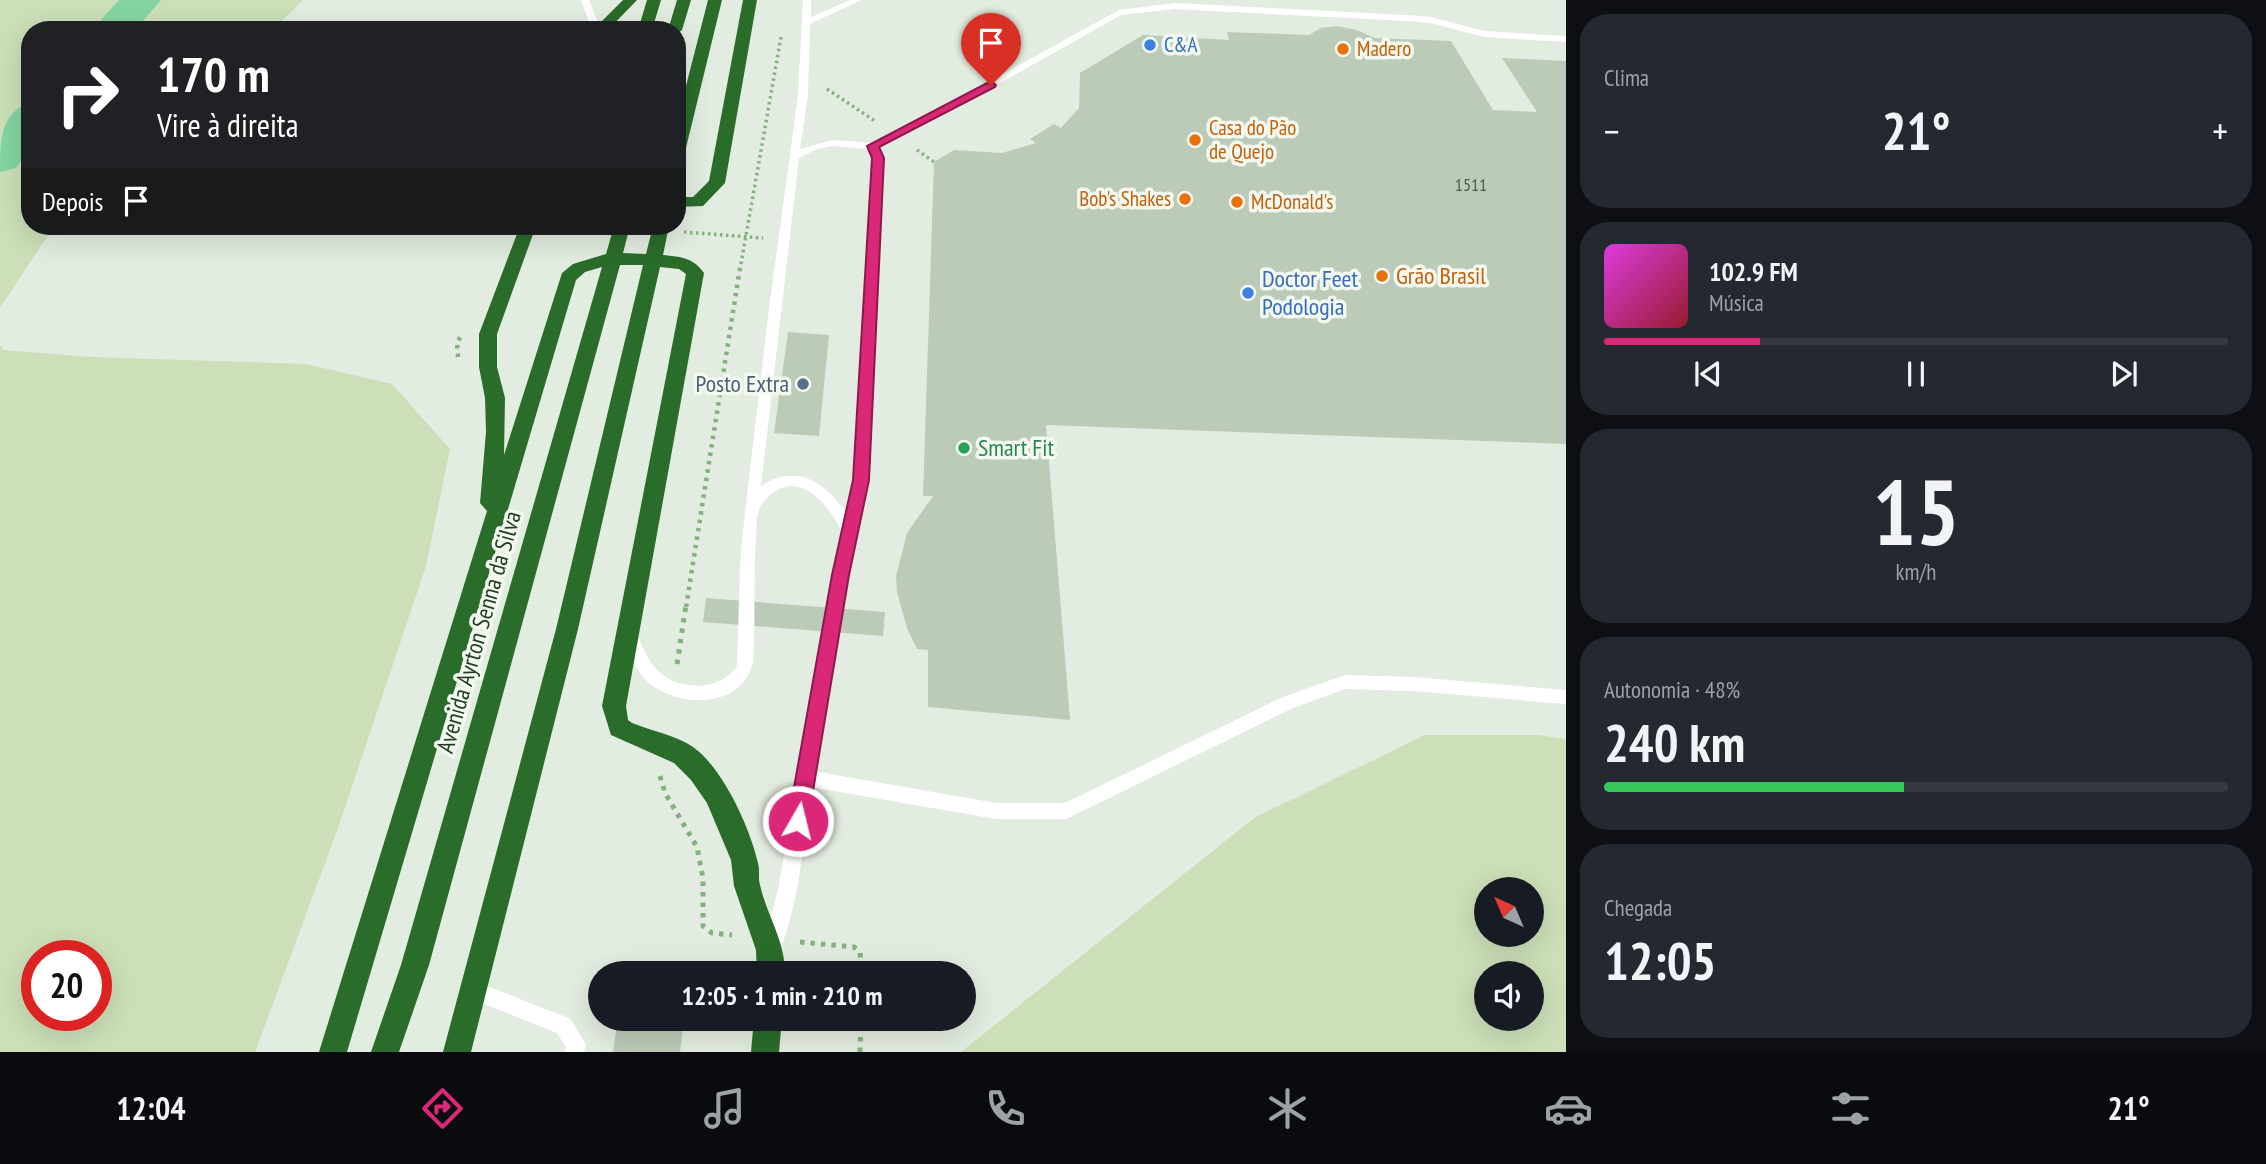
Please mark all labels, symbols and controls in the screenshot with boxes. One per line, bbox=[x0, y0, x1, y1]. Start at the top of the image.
pin bbox=[961, 13, 1021, 85]
icon: arrive bbox=[972, 24, 1010, 62]
place label: C&A bbox=[1164, 31, 1197, 58]
place label: Madero bbox=[1357, 35, 1411, 62]
marker: C&A bbox=[1142, 37, 1158, 53]
marker: Madero bbox=[1335, 41, 1351, 57]
text: 170 m bbox=[157, 42, 270, 106]
icon: right bbox=[42, 49, 133, 140]
text: Clima bbox=[1604, 63, 1649, 92]
text: 21° bbox=[1882, 97, 1950, 164]
text: Vire à direita bbox=[157, 104, 298, 146]
text: − bbox=[1604, 106, 1620, 155]
text: + bbox=[2212, 106, 2228, 155]
place label: Casa do Pão de Quejo bbox=[1209, 114, 1296, 165]
marker: Casa do Pão de Quejo bbox=[1187, 132, 1203, 148]
house number: 1511 bbox=[1455, 173, 1487, 196]
icon: arrive bbox=[117, 182, 155, 220]
text: Depois bbox=[42, 185, 103, 218]
place label: Bob's Shakes bbox=[1079, 185, 1171, 212]
place label: McDonald's bbox=[1251, 188, 1333, 215]
marker: Bob's Shakes bbox=[1177, 191, 1193, 207]
marker: McDonald's bbox=[1229, 194, 1245, 210]
text: 102.9 FM bbox=[1709, 255, 1798, 288]
place label: Grão Brasil bbox=[1396, 260, 1486, 291]
place label: Doctor Feet Podologia bbox=[1262, 263, 1358, 322]
marker: Grão Brasil bbox=[1374, 268, 1390, 284]
marker: Doctor Feet Podologia bbox=[1240, 285, 1256, 301]
text: Música bbox=[1709, 288, 1764, 317]
icon: previous bbox=[1689, 355, 1727, 393]
icon: pause bbox=[1897, 355, 1935, 393]
icon: next bbox=[2105, 355, 2143, 393]
place label: Posto Extra bbox=[696, 368, 789, 399]
marker: Posto Extra bbox=[795, 376, 811, 392]
place label: Smart Fit bbox=[978, 432, 1054, 463]
marker: Smart Fit bbox=[956, 440, 972, 456]
text: 15 bbox=[1873, 452, 1960, 570]
street label: Avenida Ayrton Senna da Silva bbox=[429, 507, 528, 756]
text: km/h bbox=[1896, 557, 1936, 586]
text: Autonomia · 48% bbox=[1604, 675, 1740, 704]
text: 240 km bbox=[1604, 709, 1745, 776]
position arrow bbox=[761, 784, 835, 858]
north arrow bbox=[1474, 877, 1544, 947]
map controls bbox=[1474, 877, 1544, 1031]
text: Chegada bbox=[1604, 893, 1672, 922]
text: 12:05 bbox=[1604, 927, 1716, 994]
speed limit sign: 20 bbox=[21, 940, 112, 1031]
button: sound bbox=[1474, 961, 1544, 1031]
text: 12:05 · 1 min · 210 m bbox=[682, 979, 882, 1012]
icon: directions bbox=[418, 1084, 467, 1133]
icon: music bbox=[700, 1084, 749, 1133]
icon: phone bbox=[981, 1084, 1030, 1133]
icon: climate bbox=[1263, 1084, 1312, 1133]
icon: car bbox=[1544, 1084, 1593, 1133]
icon: filters bbox=[1826, 1084, 1875, 1133]
text: 12:04 bbox=[116, 1087, 186, 1129]
text: 21° bbox=[2107, 1087, 2150, 1129]

